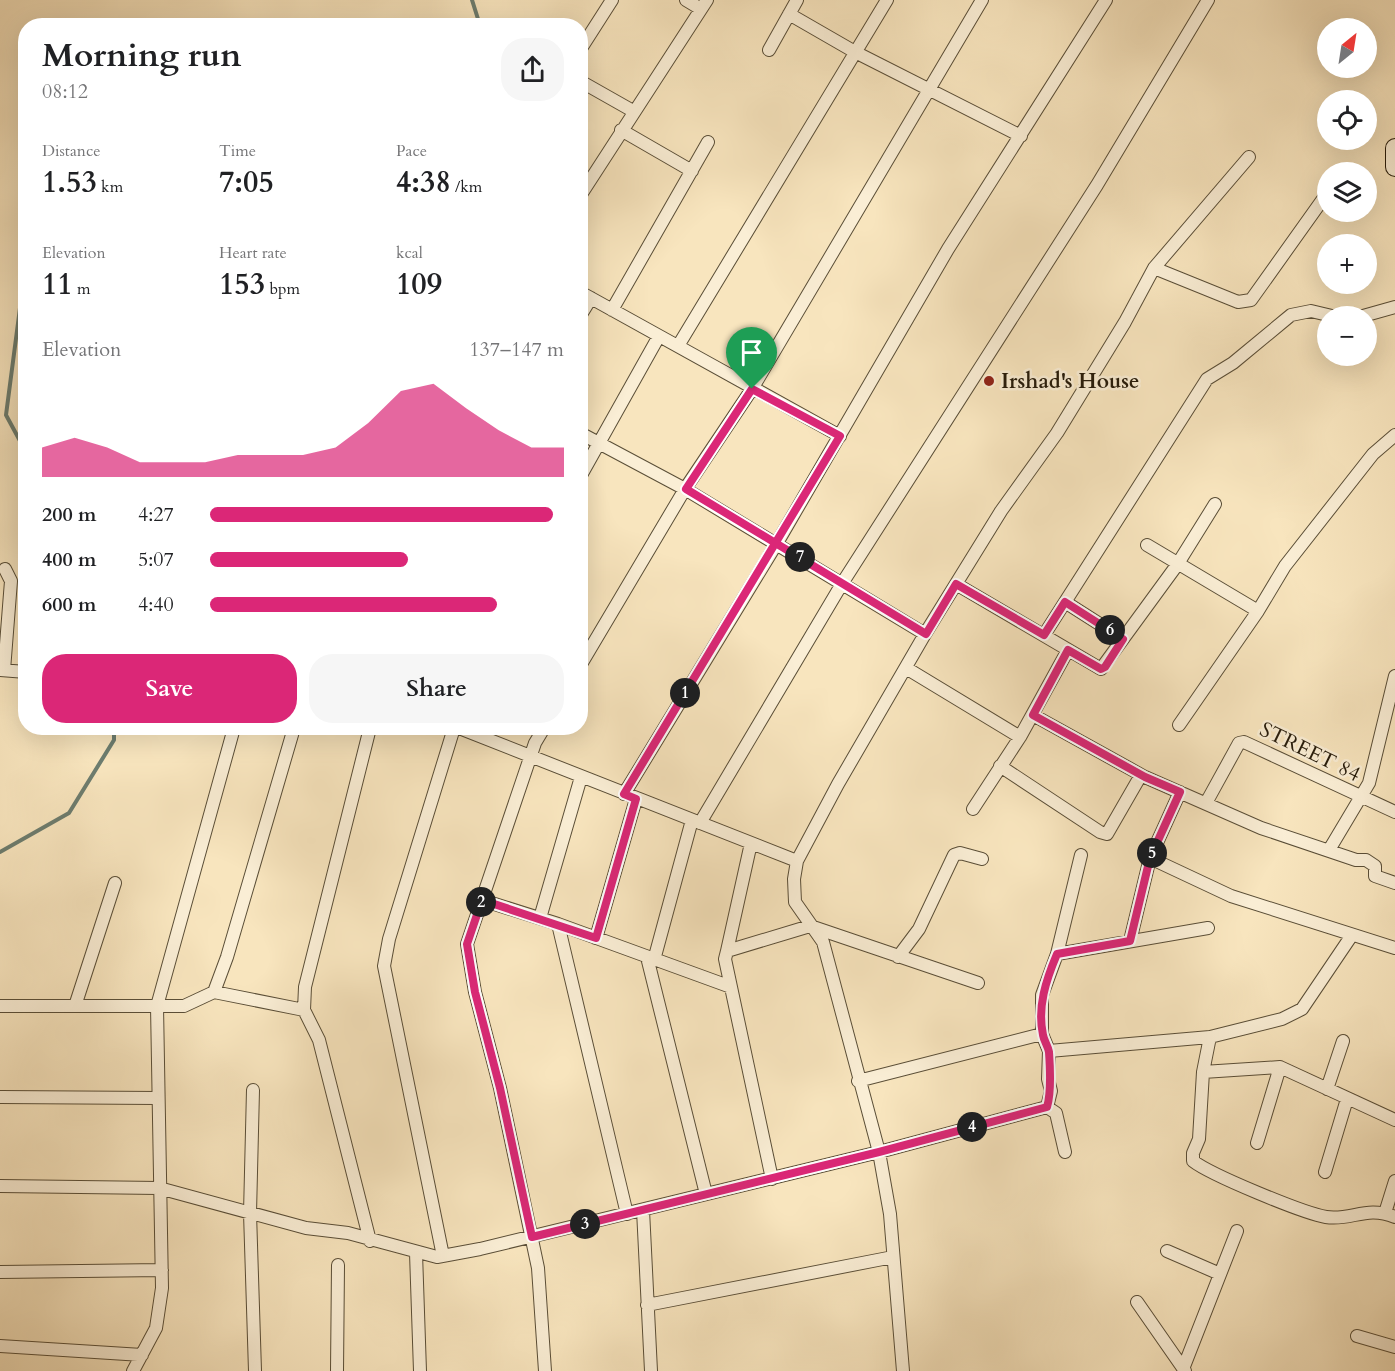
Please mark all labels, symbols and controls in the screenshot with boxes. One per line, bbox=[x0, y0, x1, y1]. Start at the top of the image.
north arrow bbox=[1317, 18, 1377, 78]
map controls bbox=[1317, 18, 1377, 366]
text: Morning run bbox=[42, 33, 242, 78]
button: share bbox=[501, 38, 564, 101]
text: 08:12 bbox=[42, 78, 88, 105]
button: locate bbox=[1317, 90, 1377, 150]
text: Distance bbox=[42, 140, 100, 162]
text: Time bbox=[219, 140, 256, 162]
text: Pace bbox=[396, 140, 427, 162]
text: 1.53 bbox=[42, 162, 97, 203]
text: 7:05 bbox=[219, 162, 274, 203]
text: 4:38 bbox=[396, 162, 451, 203]
button: layers bbox=[1317, 162, 1377, 222]
text: km bbox=[97, 176, 123, 198]
text: /km bbox=[451, 176, 482, 198]
button: + bbox=[1317, 234, 1377, 294]
text: Elevation bbox=[42, 242, 106, 264]
text: Heart rate bbox=[219, 242, 287, 264]
text: kcal bbox=[396, 242, 423, 264]
text: 11 bbox=[42, 264, 73, 305]
text: 153 bbox=[219, 264, 265, 305]
text: 109 bbox=[396, 264, 442, 305]
text: m bbox=[73, 278, 91, 300]
text: bpm bbox=[265, 278, 300, 300]
button: − bbox=[1317, 306, 1377, 366]
pin bbox=[726, 327, 777, 389]
text: Elevation bbox=[42, 336, 121, 363]
text: 137–147 m bbox=[469, 336, 564, 363]
icon: arrive bbox=[735, 336, 768, 369]
place label: Irshad's House bbox=[1001, 367, 1139, 396]
marker: Irshad's House bbox=[982, 374, 996, 388]
text: 200 m bbox=[42, 501, 97, 528]
text: 4:27 bbox=[138, 501, 174, 528]
pin: 7 bbox=[785, 542, 815, 572]
text: 400 m bbox=[42, 546, 97, 573]
text: 5:07 bbox=[138, 546, 174, 573]
text: 7 bbox=[796, 546, 804, 568]
text: 600 m bbox=[42, 591, 97, 618]
text: 4:40 bbox=[138, 591, 174, 618]
pin: 6 bbox=[1095, 615, 1125, 645]
text: 6 bbox=[1106, 619, 1114, 641]
button: Save bbox=[42, 654, 297, 723]
button: Share bbox=[309, 654, 564, 723]
pin: 1 bbox=[670, 678, 700, 708]
text: 1 bbox=[681, 682, 689, 704]
street label: STREET 84 bbox=[1255, 715, 1366, 789]
pin: 5 bbox=[1137, 838, 1167, 868]
text: 5 bbox=[1148, 842, 1156, 864]
pin: 2 bbox=[466, 887, 496, 917]
text: 2 bbox=[477, 891, 485, 913]
pin: 4 bbox=[957, 1112, 987, 1142]
text: 4 bbox=[968, 1116, 976, 1138]
pin: 3 bbox=[570, 1209, 600, 1239]
text: 3 bbox=[581, 1213, 589, 1235]

